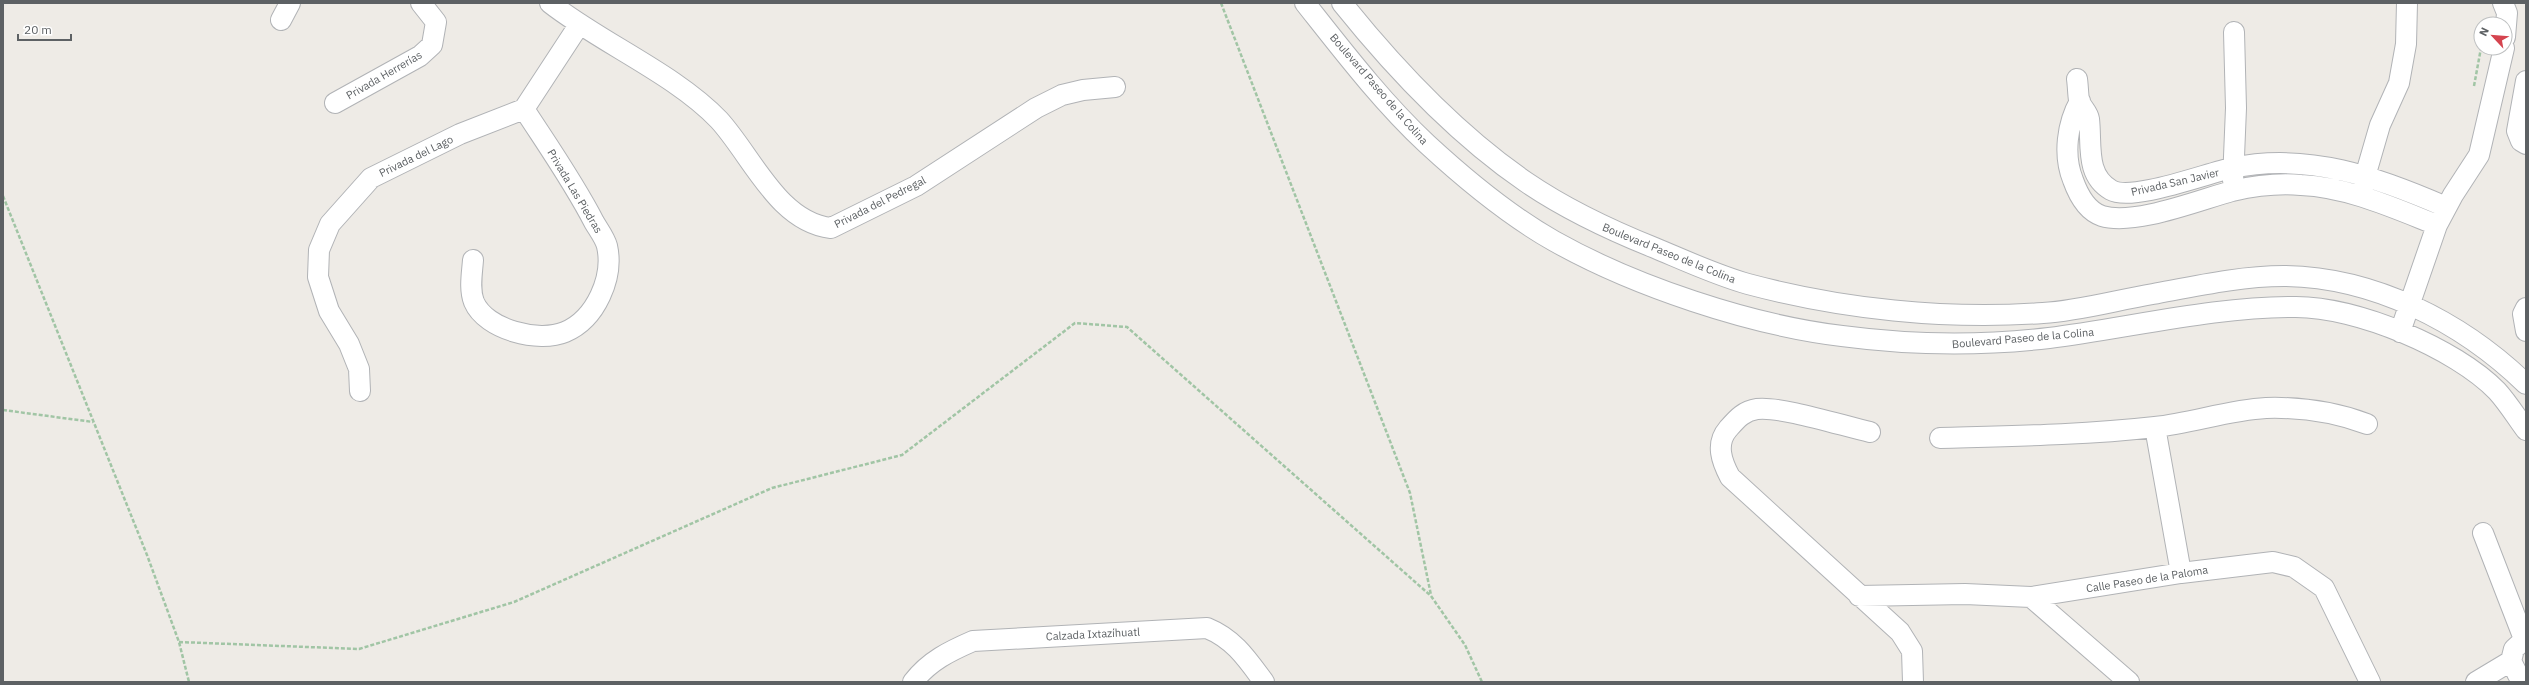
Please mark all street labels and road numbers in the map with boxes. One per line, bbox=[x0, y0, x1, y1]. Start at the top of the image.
street label: Boulevard Paseo de la Colina bbox=[1327, 31, 1431, 147]
street label: Privada Herrerías bbox=[344, 48, 424, 102]
street label: Privada del Lago bbox=[377, 132, 455, 180]
street label: Privada Las Piedras bbox=[544, 146, 606, 236]
street label: Privada San Javier bbox=[2130, 165, 2220, 199]
street label: Privada del Pedregal bbox=[832, 173, 928, 231]
street label: Boulevard Paseo de la Colina bbox=[1600, 220, 1738, 286]
street label: Boulevard Paseo de la Colina bbox=[1951, 325, 2095, 351]
street label: Calle Paseo de la Paloma bbox=[2085, 562, 2209, 596]
street label: Calzada Ixtazíhuatl bbox=[1046, 625, 1140, 643]

